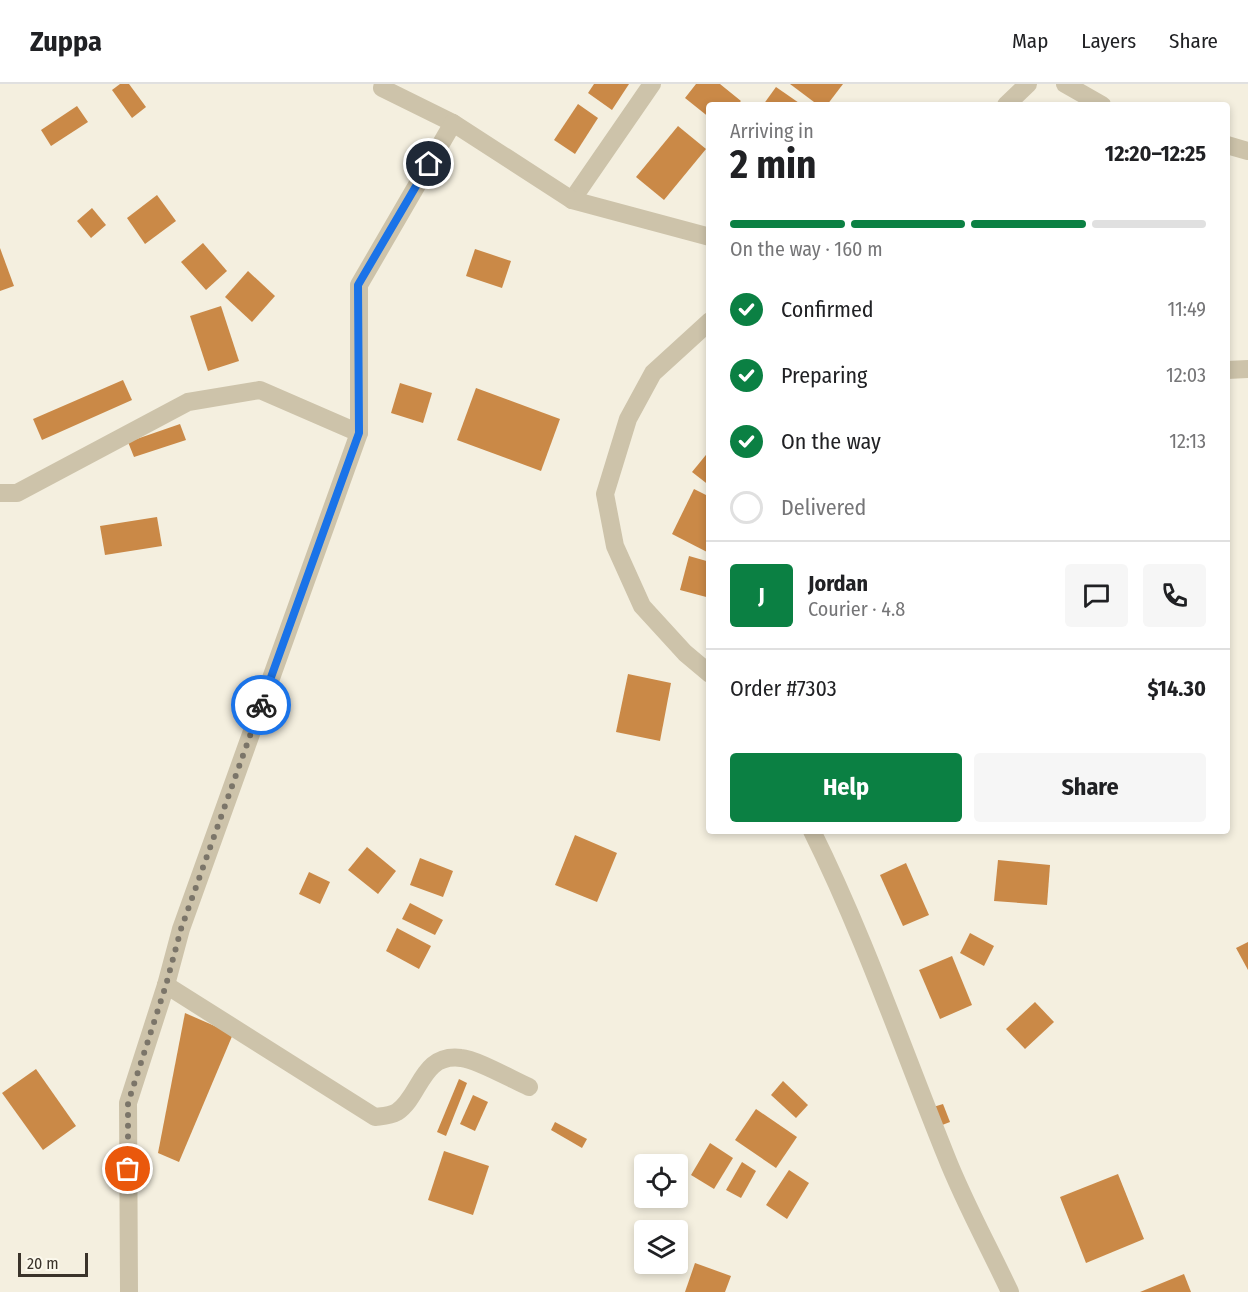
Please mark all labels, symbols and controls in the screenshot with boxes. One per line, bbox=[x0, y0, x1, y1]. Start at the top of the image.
text: Zuppa bbox=[30, 25, 102, 58]
text: Map bbox=[1012, 28, 1048, 54]
text: Layers bbox=[1081, 28, 1136, 54]
text: Share bbox=[1169, 28, 1218, 54]
text: Arriving in bbox=[730, 119, 814, 143]
pin bbox=[403, 138, 454, 189]
text: 12:20–12:25 bbox=[1105, 140, 1206, 167]
text: 2 min bbox=[730, 142, 816, 188]
icon: home bbox=[412, 147, 445, 180]
text: On the way · 160 m bbox=[730, 237, 883, 261]
icon: check bbox=[730, 293, 763, 326]
text: Confirmed bbox=[781, 296, 874, 323]
text: 11:49 bbox=[1168, 297, 1206, 321]
icon: check bbox=[730, 359, 763, 392]
text: Preparing bbox=[781, 362, 867, 389]
text: 12:03 bbox=[1166, 363, 1206, 387]
icon: check bbox=[730, 425, 763, 458]
text: On the way bbox=[781, 428, 881, 455]
text: 12:13 bbox=[1169, 429, 1206, 453]
text: Delivered bbox=[781, 494, 866, 521]
button: chat bbox=[1065, 564, 1128, 627]
button: phone bbox=[1143, 564, 1206, 627]
text: Jordan bbox=[808, 570, 868, 597]
text: J bbox=[758, 582, 765, 609]
text: Courier · 4.8 bbox=[808, 597, 905, 621]
courier bbox=[231, 675, 291, 735]
text: Order #7303 bbox=[730, 675, 837, 702]
text: $14.30 bbox=[1147, 675, 1206, 702]
icon: bike bbox=[245, 689, 278, 722]
button: Help bbox=[730, 753, 962, 822]
button: Share bbox=[974, 753, 1206, 822]
pin bbox=[102, 1143, 153, 1194]
icon: bag bbox=[111, 1152, 144, 1185]
map controls bbox=[634, 1154, 688, 1274]
button: locate bbox=[634, 1154, 688, 1208]
button: layers bbox=[634, 1220, 688, 1274]
scale bar bbox=[18, 1250, 88, 1278]
text: 20 m bbox=[27, 1254, 58, 1273]

